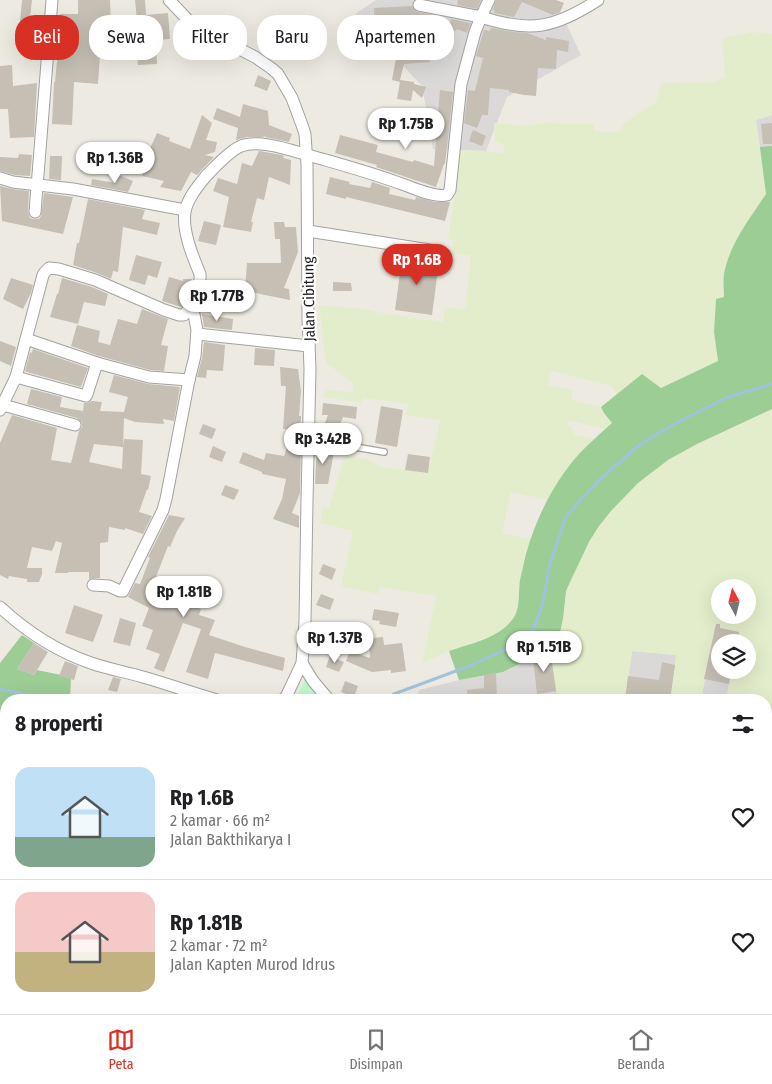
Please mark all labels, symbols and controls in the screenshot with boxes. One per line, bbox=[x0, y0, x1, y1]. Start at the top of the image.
chip: Beli bbox=[15, 15, 79, 60]
chip: Sewa bbox=[89, 15, 163, 60]
chip: Filter bbox=[173, 15, 247, 60]
chip: Baru bbox=[257, 15, 327, 60]
chip: Apartemen bbox=[337, 15, 454, 60]
pin: Rp 1.75B bbox=[354, 108, 458, 150]
text: Rp 1.75B bbox=[379, 114, 433, 133]
pin: Rp 1.36B bbox=[63, 142, 167, 184]
text: Rp 1.36B bbox=[87, 148, 143, 167]
pin: Rp 1.6B bbox=[371, 244, 463, 286]
text: Rp 1.6B bbox=[393, 250, 441, 269]
street label: Jalan Cibitung bbox=[299, 256, 319, 342]
pin: Rp 1.77B bbox=[165, 280, 269, 322]
text: Rp 1.77B bbox=[190, 286, 244, 305]
pin: Rp 3.42B bbox=[271, 422, 375, 465]
text: Rp 3.42B bbox=[295, 429, 351, 448]
pin: Rp 1.81B bbox=[132, 576, 236, 618]
north arrow bbox=[711, 579, 756, 624]
map controls bbox=[711, 579, 756, 679]
text: Rp 1.81B bbox=[156, 582, 212, 601]
pin: Rp 1.37B bbox=[283, 622, 387, 664]
text: Rp 1.37B bbox=[308, 628, 362, 647]
pin: Rp 1.51B bbox=[492, 630, 596, 673]
button: layers bbox=[711, 634, 756, 679]
text: Rp 1.51B bbox=[517, 637, 571, 656]
icon: filters bbox=[729, 710, 757, 738]
text: 8 properti bbox=[15, 711, 103, 737]
text: Rp 1.6B bbox=[170, 785, 234, 811]
icon: home bbox=[55, 787, 115, 847]
icon: heart bbox=[729, 803, 757, 831]
text: 2 kamar · 66 m² bbox=[170, 811, 270, 830]
text: Jalan Bakthikarya I bbox=[170, 830, 291, 849]
text: Rp 1.81B bbox=[170, 910, 243, 936]
icon: home bbox=[55, 912, 115, 972]
icon: heart bbox=[729, 928, 757, 956]
text: 2 kamar · 72 m² bbox=[170, 936, 268, 955]
text: Jalan Kapten Murod Idrus bbox=[170, 955, 335, 974]
tab: Peta bbox=[107, 1026, 135, 1073]
tab: Disimpan bbox=[349, 1026, 403, 1073]
tab: Beranda bbox=[617, 1026, 665, 1073]

